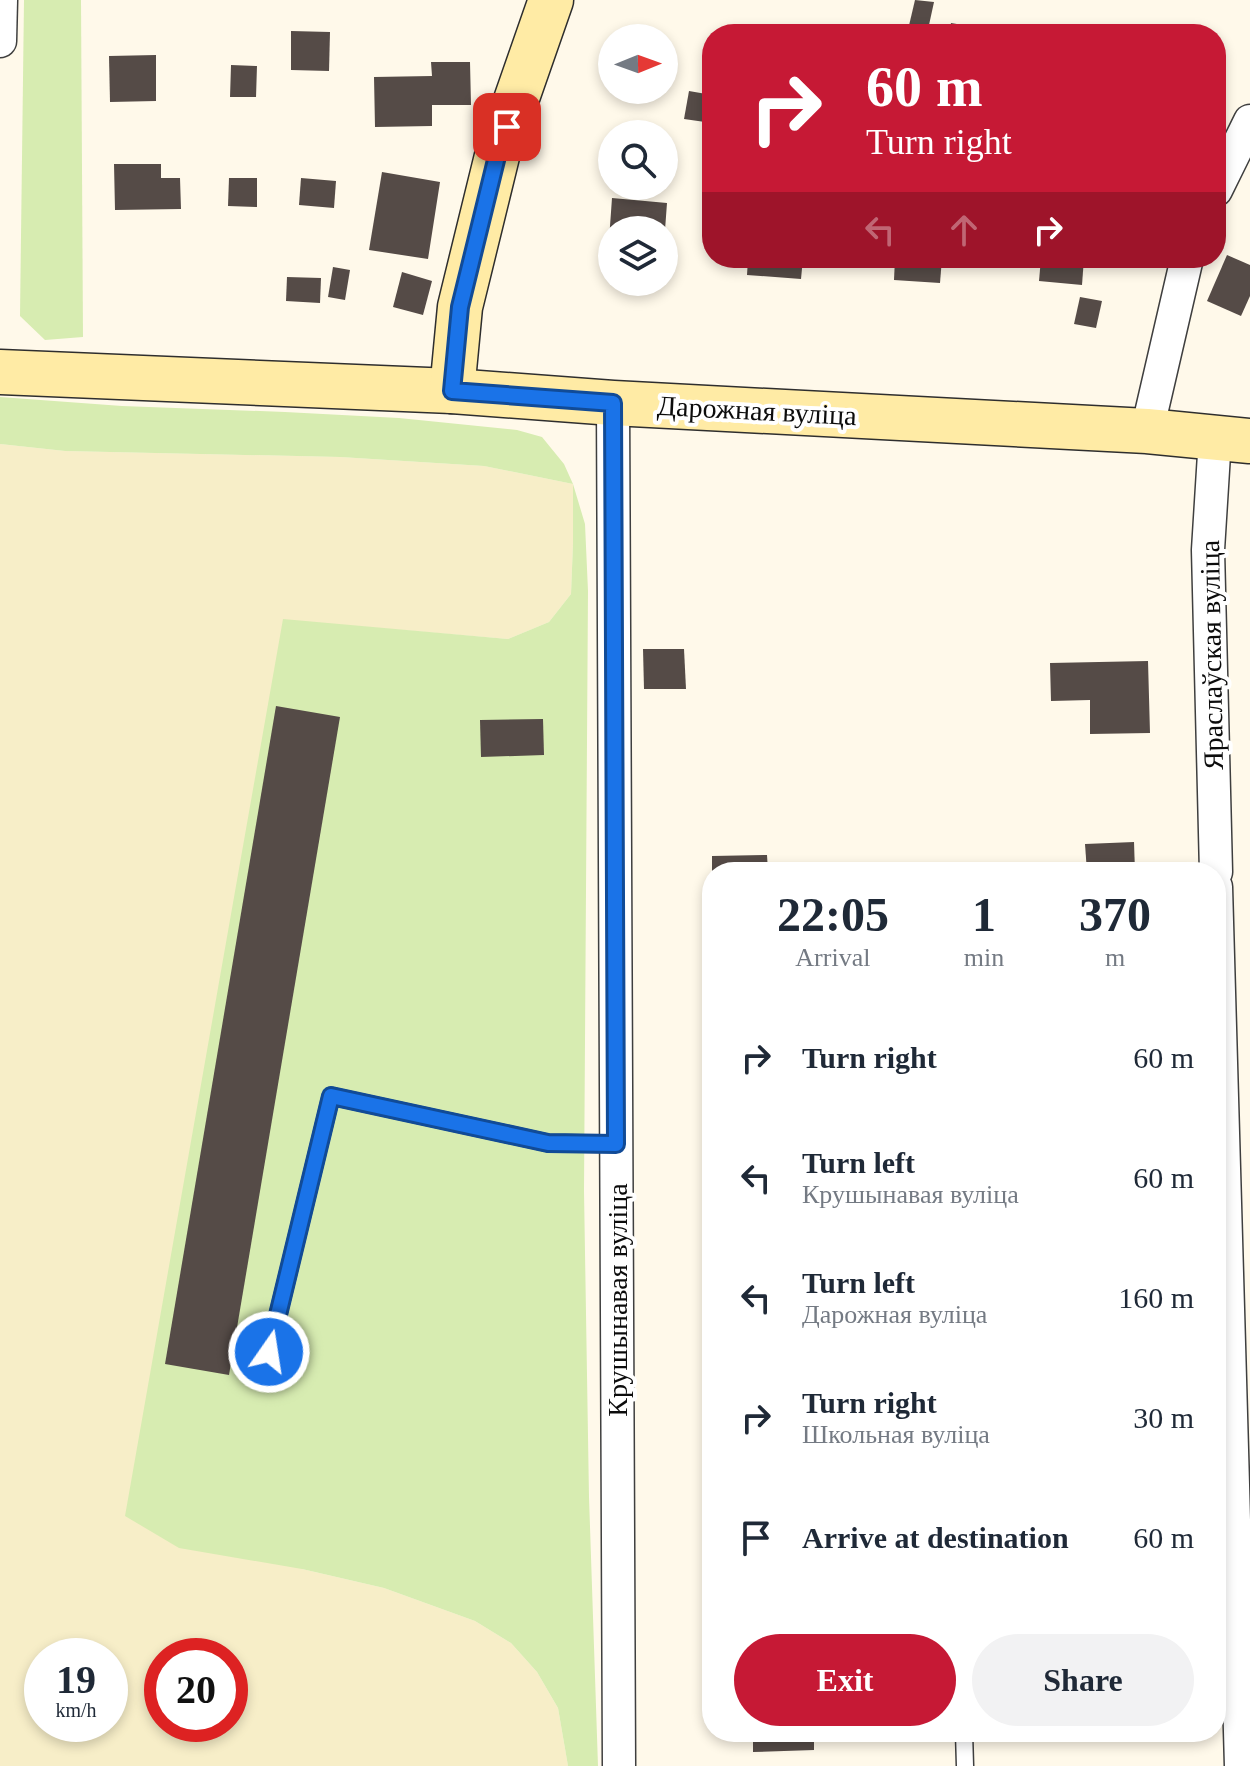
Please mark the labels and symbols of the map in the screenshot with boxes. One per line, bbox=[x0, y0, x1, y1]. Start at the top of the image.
north arrow bbox=[598, 24, 678, 104]
pin bbox=[473, 93, 541, 161]
street label: Дарожная вуліца bbox=[656, 390, 858, 431]
street label: Яраслаўская вуліца bbox=[1194, 539, 1229, 770]
street label: Крушынавая вуліца bbox=[602, 1183, 633, 1417]
position arrow bbox=[227, 1310, 311, 1394]
speed limit sign: 20 bbox=[144, 1638, 248, 1742]

